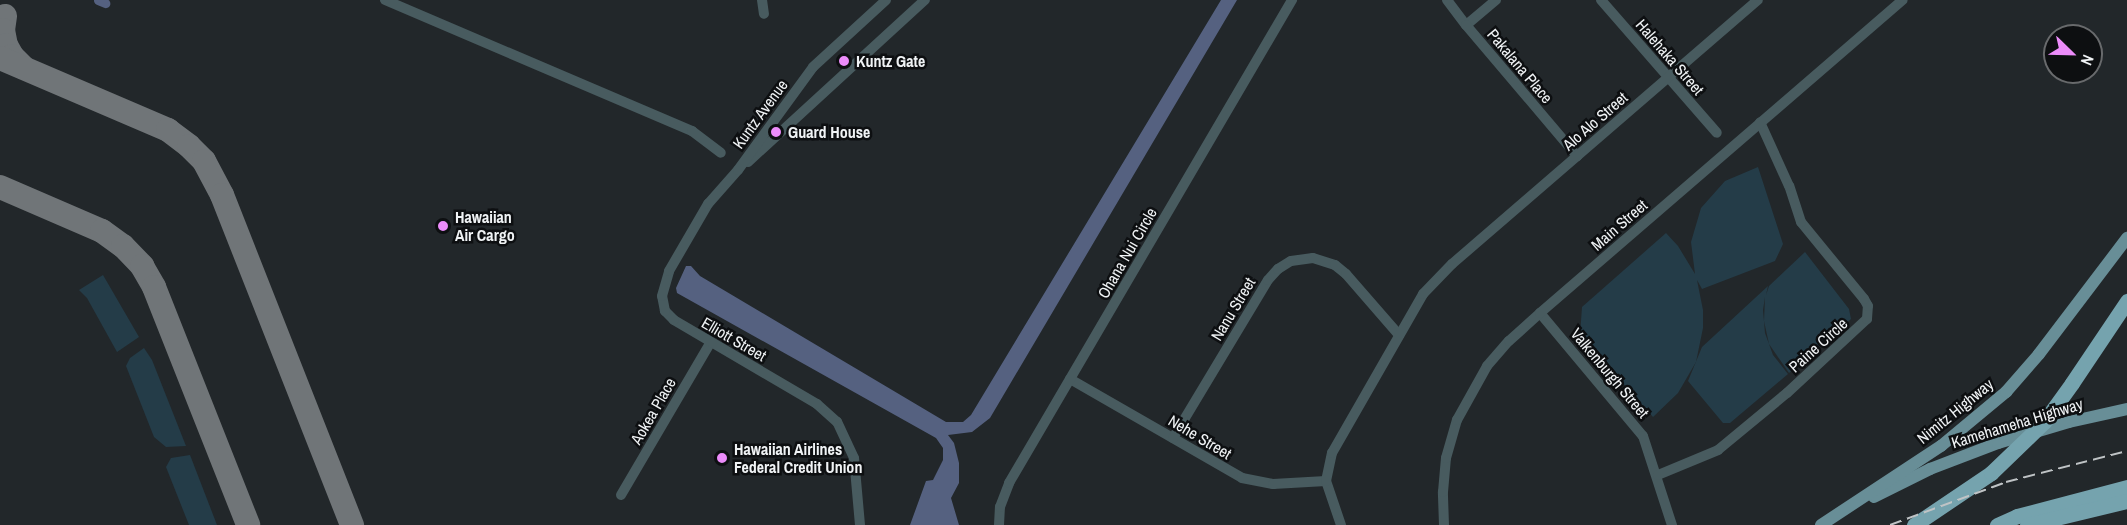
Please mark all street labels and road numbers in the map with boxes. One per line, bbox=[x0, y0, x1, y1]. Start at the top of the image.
street label: Halehaka Street bbox=[1632, 15, 1708, 99]
street label: Pakalana Place bbox=[1483, 25, 1557, 107]
street label: Kuntz Avenue bbox=[728, 75, 792, 153]
street label: Alo Alo Street bbox=[1558, 87, 1632, 155]
street label: Main Street bbox=[1587, 196, 1651, 254]
street label: Ohana Nui Circle bbox=[1093, 204, 1161, 302]
street label: Nanu Street bbox=[1207, 274, 1259, 344]
street label: Elliott Street bbox=[698, 313, 770, 365]
street label: Paine Circle bbox=[1785, 314, 1851, 376]
street label: Valkenburgh Street bbox=[1567, 324, 1653, 422]
street label: Aokea Place bbox=[626, 374, 680, 448]
street label: Nimitz Highway bbox=[1913, 374, 1997, 448]
street label: Kamehameha Highway bbox=[1949, 394, 2085, 452]
street label: Nehe Street bbox=[1165, 411, 1235, 463]

